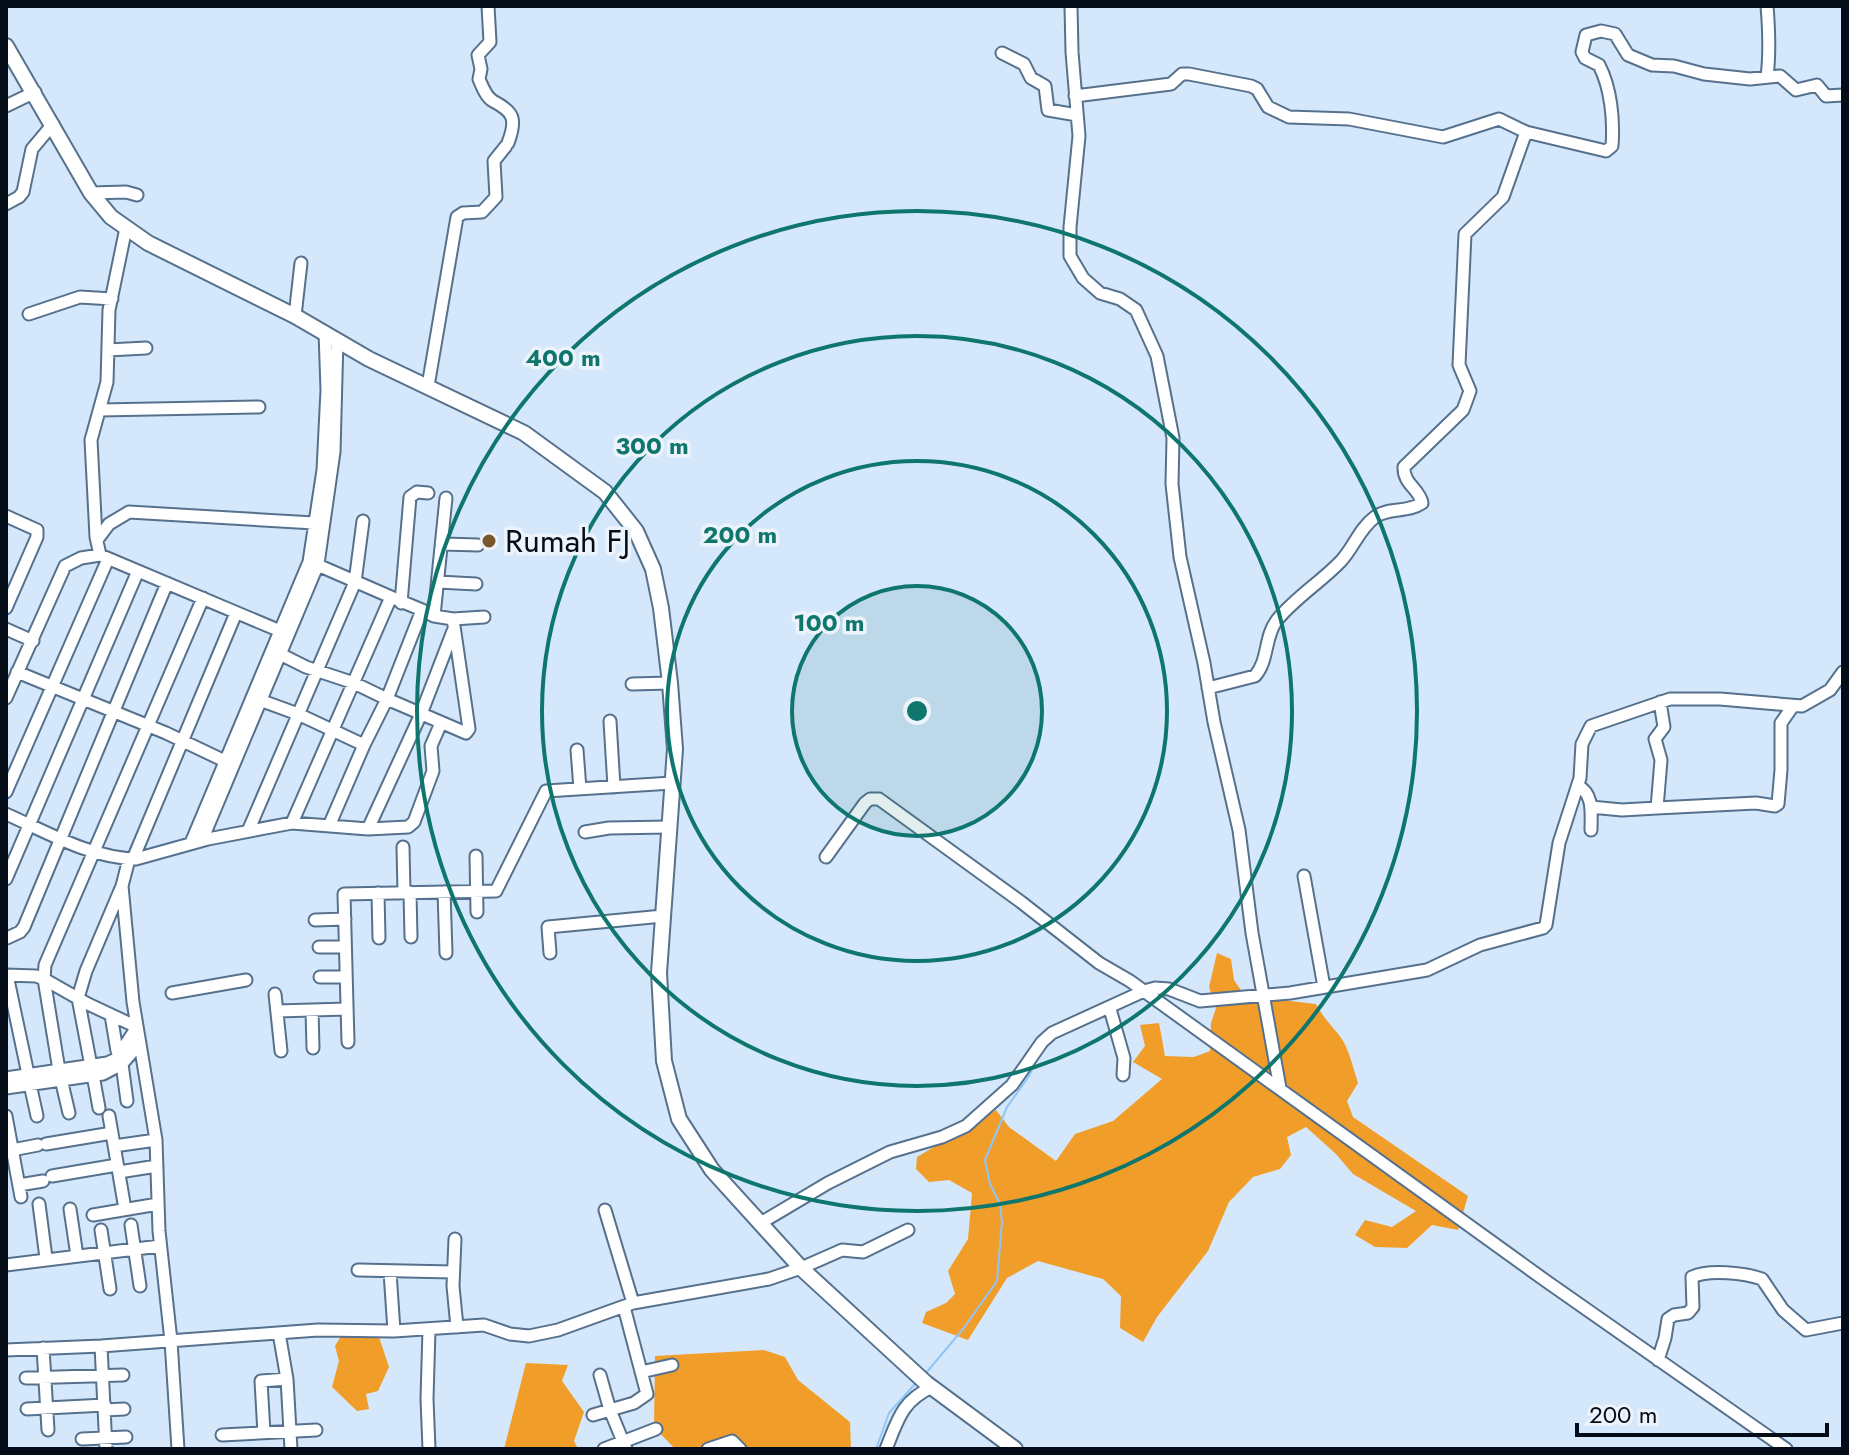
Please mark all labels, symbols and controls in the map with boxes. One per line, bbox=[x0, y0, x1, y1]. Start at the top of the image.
text: 400 m bbox=[525, 340, 601, 375]
text: 300 m bbox=[615, 428, 689, 463]
text: 200 m bbox=[703, 517, 777, 552]
place label: Rumah FJ bbox=[505, 518, 630, 564]
marker: Rumah FJ bbox=[480, 532, 498, 550]
text: 100 m bbox=[794, 605, 864, 640]
centre of rings bbox=[903, 697, 931, 725]
scale bar bbox=[1577, 1387, 1827, 1437]
text: 200 m bbox=[1589, 1397, 1657, 1432]

